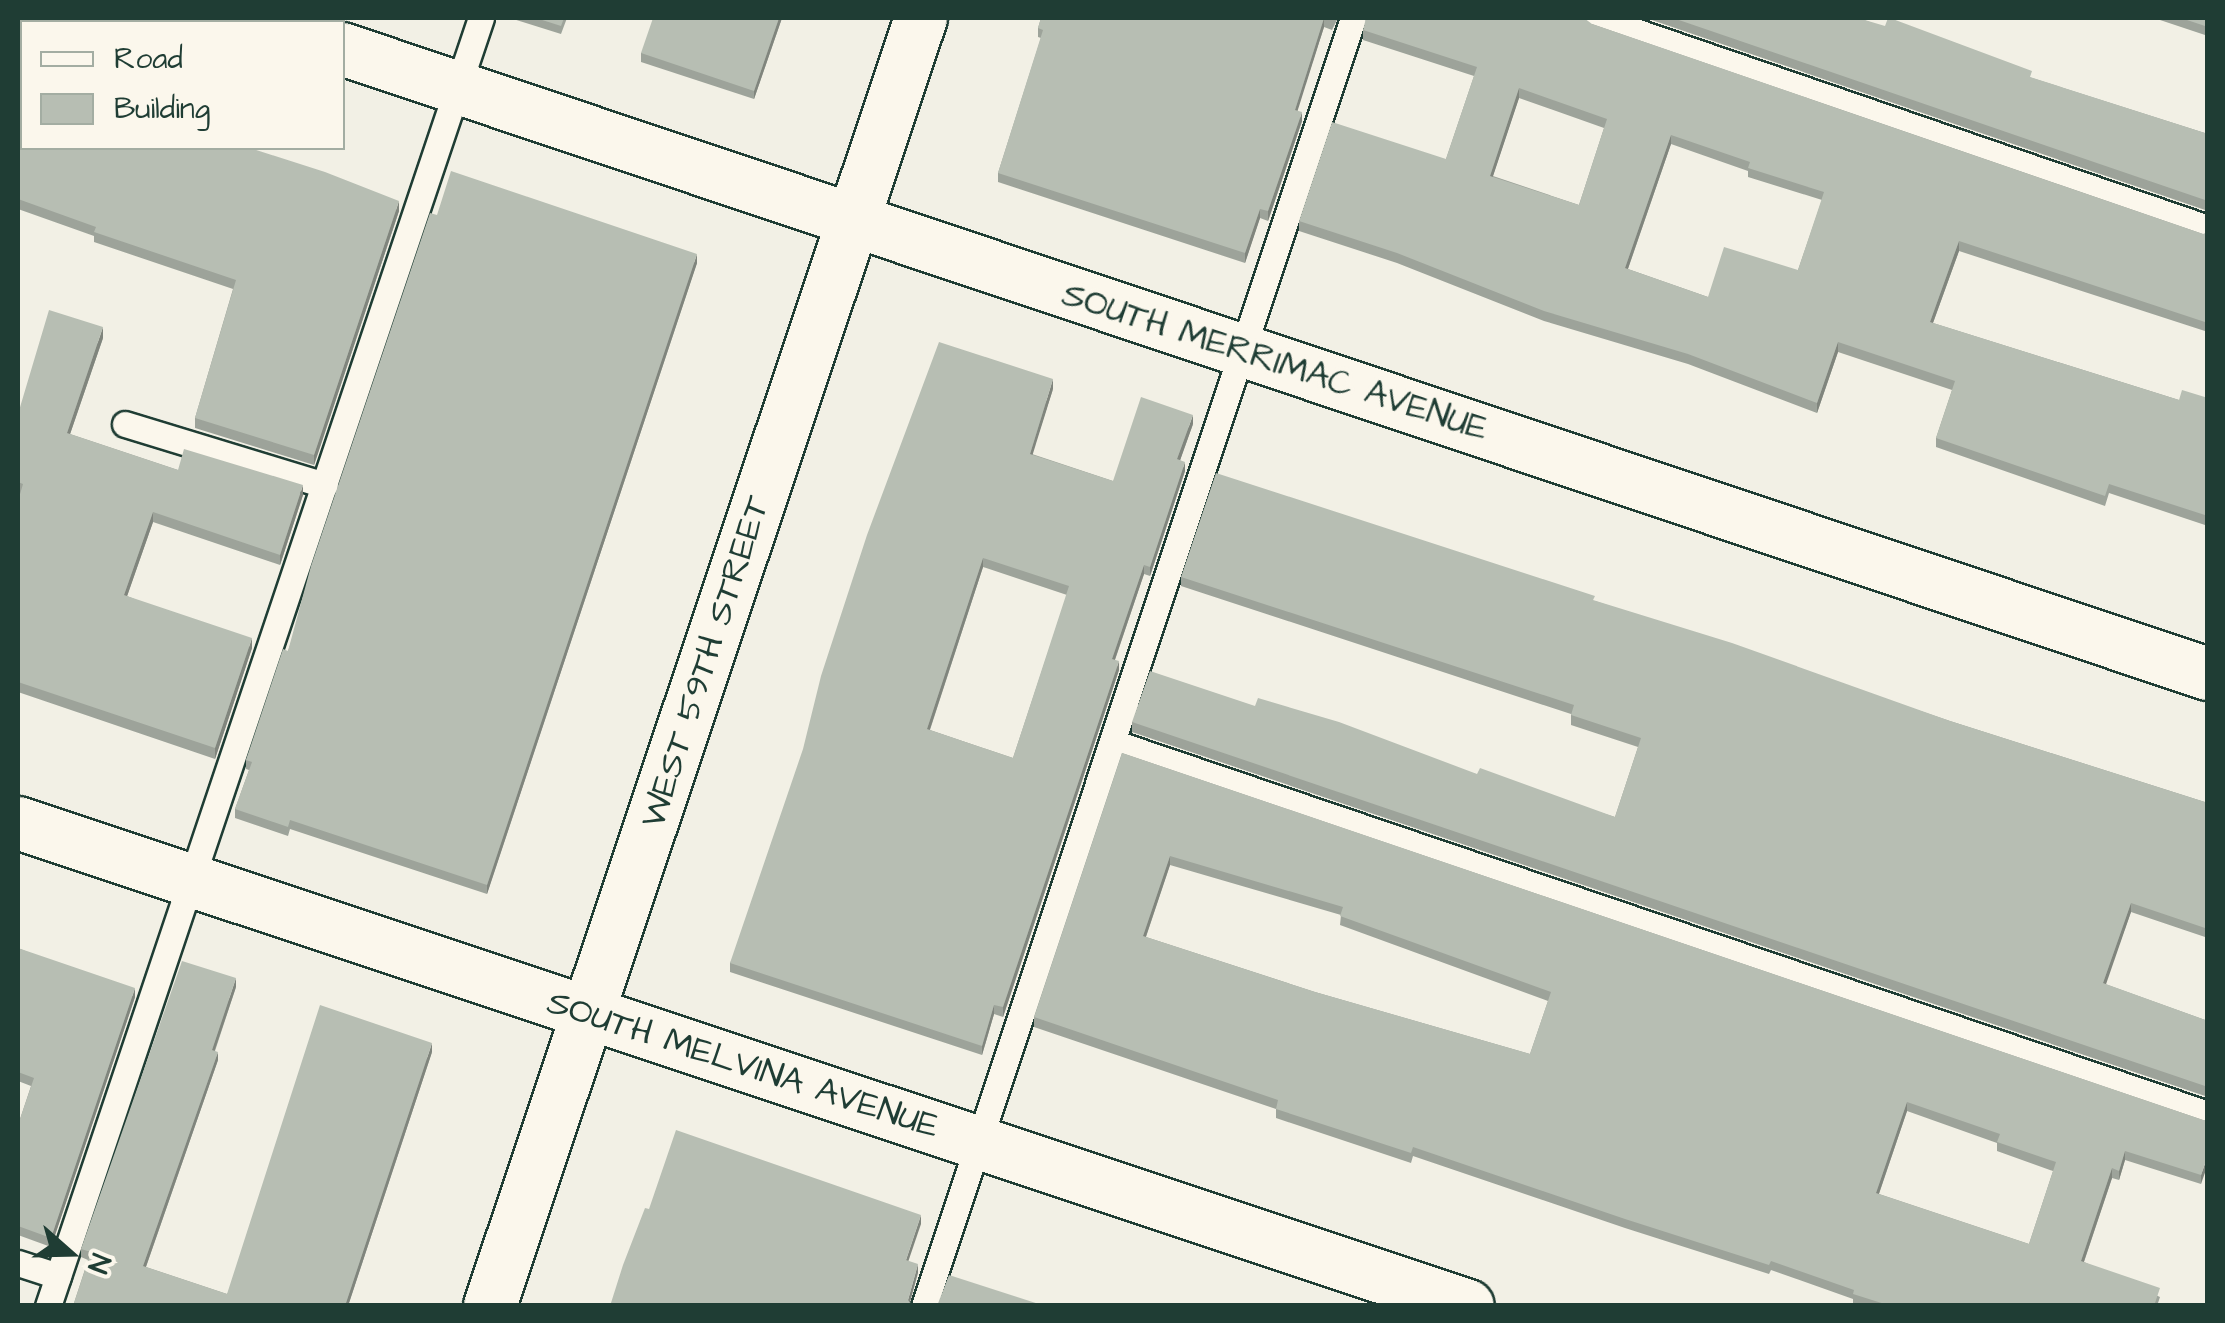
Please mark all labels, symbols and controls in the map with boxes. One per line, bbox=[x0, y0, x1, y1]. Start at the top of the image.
legend bbox=[20, 20, 345, 150]
text: Road bbox=[114, 38, 183, 80]
text: Building bbox=[114, 88, 210, 130]
street label: SOUTH MERRIMAC AVENUE bbox=[1057, 273, 1493, 451]
street label: WEST 59TH STREET bbox=[633, 491, 779, 833]
street label: SOUTH MELVINA AVENUE bbox=[542, 982, 944, 1148]
north arrow bbox=[20, 1203, 120, 1303]
text: N bbox=[77, 1249, 120, 1278]

